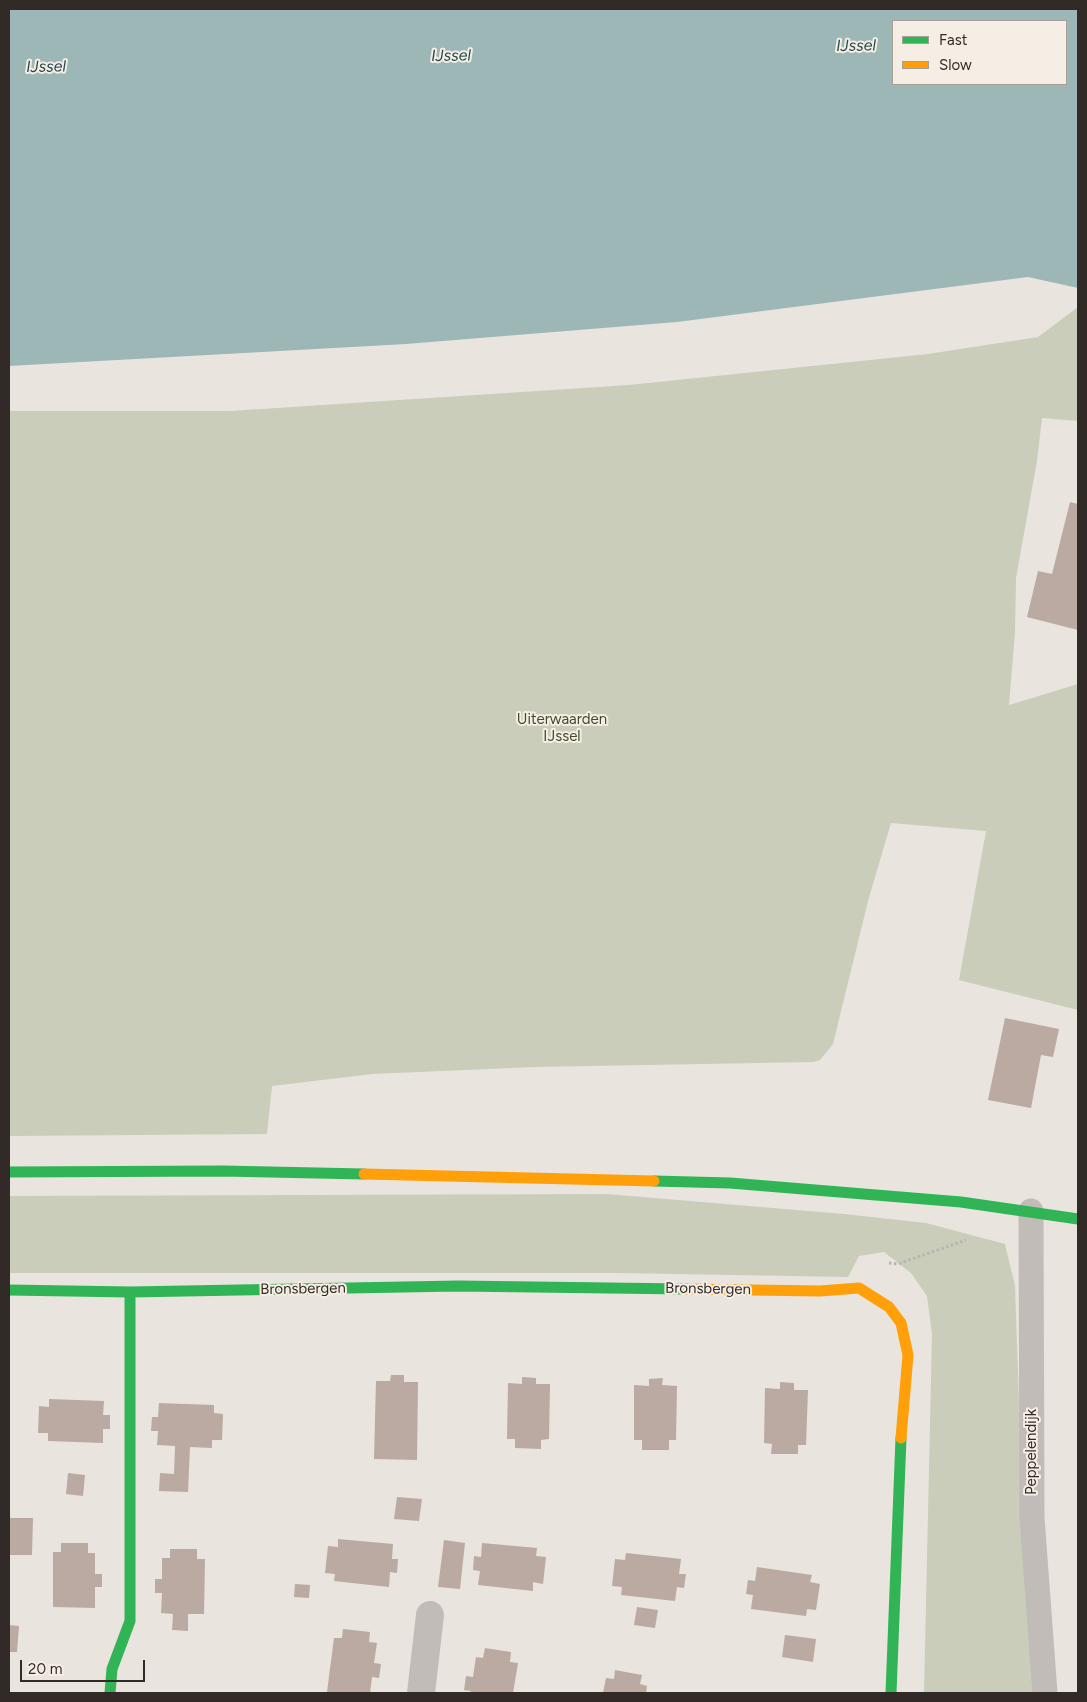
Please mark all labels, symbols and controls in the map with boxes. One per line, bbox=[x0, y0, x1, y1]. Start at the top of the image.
legend bbox=[892, 20, 1067, 85]
text: Fast bbox=[939, 31, 967, 49]
water label: IJssel bbox=[836, 36, 876, 56]
water label: IJssel bbox=[431, 46, 471, 66]
text: Slow bbox=[939, 56, 972, 74]
water label: IJssel bbox=[26, 57, 66, 77]
park label: Uiterwaarden IJssel bbox=[517, 711, 607, 746]
street label: Bronsbergen bbox=[260, 1279, 346, 1299]
street label: Bronsbergen bbox=[665, 1279, 751, 1299]
street label: Peppelendijk bbox=[1023, 1409, 1041, 1495]
scale bar bbox=[22, 1650, 148, 1682]
text: 20 m bbox=[28, 1660, 62, 1678]

